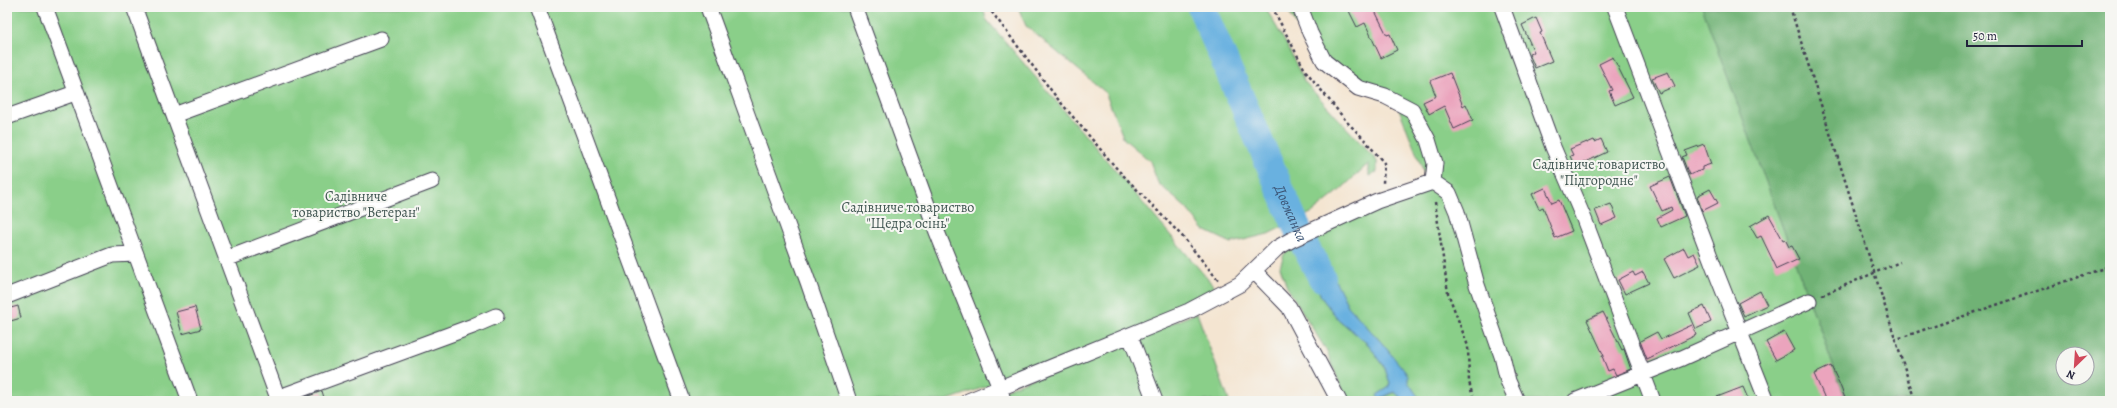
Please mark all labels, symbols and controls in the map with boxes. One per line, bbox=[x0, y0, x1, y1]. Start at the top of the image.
scale bar bbox=[1967, 22, 2082, 48]
text: 50 m bbox=[1973, 28, 1997, 44]
park label: Садівниче товариство "Підгороднє" bbox=[1533, 155, 1665, 190]
water label: Довжанка bbox=[1269, 181, 1312, 245]
park label: Садівниче товариство "Ветеран" bbox=[292, 187, 420, 222]
park label: Садівниче товариство "Щедра осінь" bbox=[842, 198, 974, 233]
north arrow bbox=[2055, 346, 2095, 386]
text: N bbox=[2064, 366, 2078, 383]

